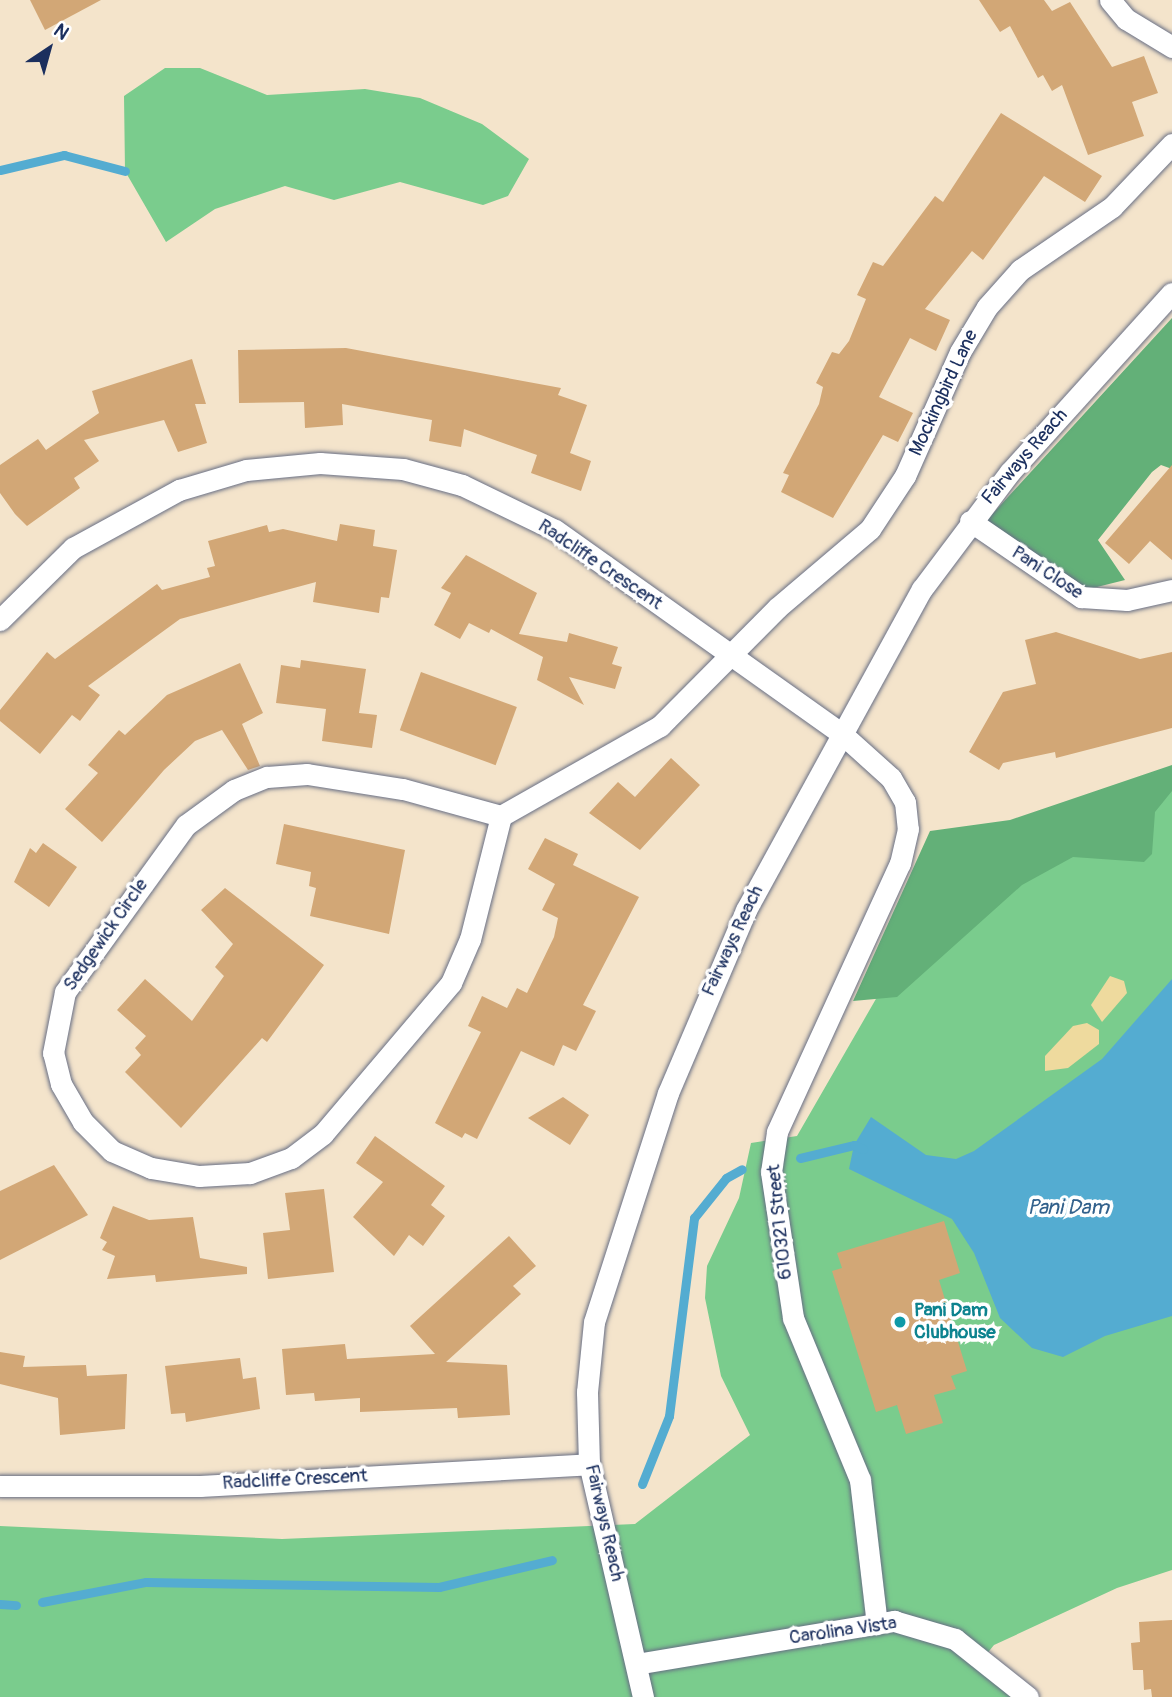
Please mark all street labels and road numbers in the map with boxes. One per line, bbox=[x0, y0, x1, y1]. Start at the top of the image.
street label: Mockingbird Lane bbox=[905, 326, 983, 460]
street label: Fairways Reach bbox=[977, 404, 1073, 510]
street label: Radcliffe Crescent bbox=[533, 515, 667, 615]
street label: Pani Close bbox=[1007, 542, 1087, 604]
street label: Sedgewick Circle bbox=[59, 874, 153, 996]
street label: Fairways Reach bbox=[697, 882, 769, 1000]
street label: 610321 Street bbox=[763, 1163, 797, 1281]
street label: Fairways Reach bbox=[579, 1462, 629, 1584]
street label: Radcliffe Crescent bbox=[222, 1465, 368, 1495]
street label: Carolina Vista bbox=[788, 1612, 898, 1650]

